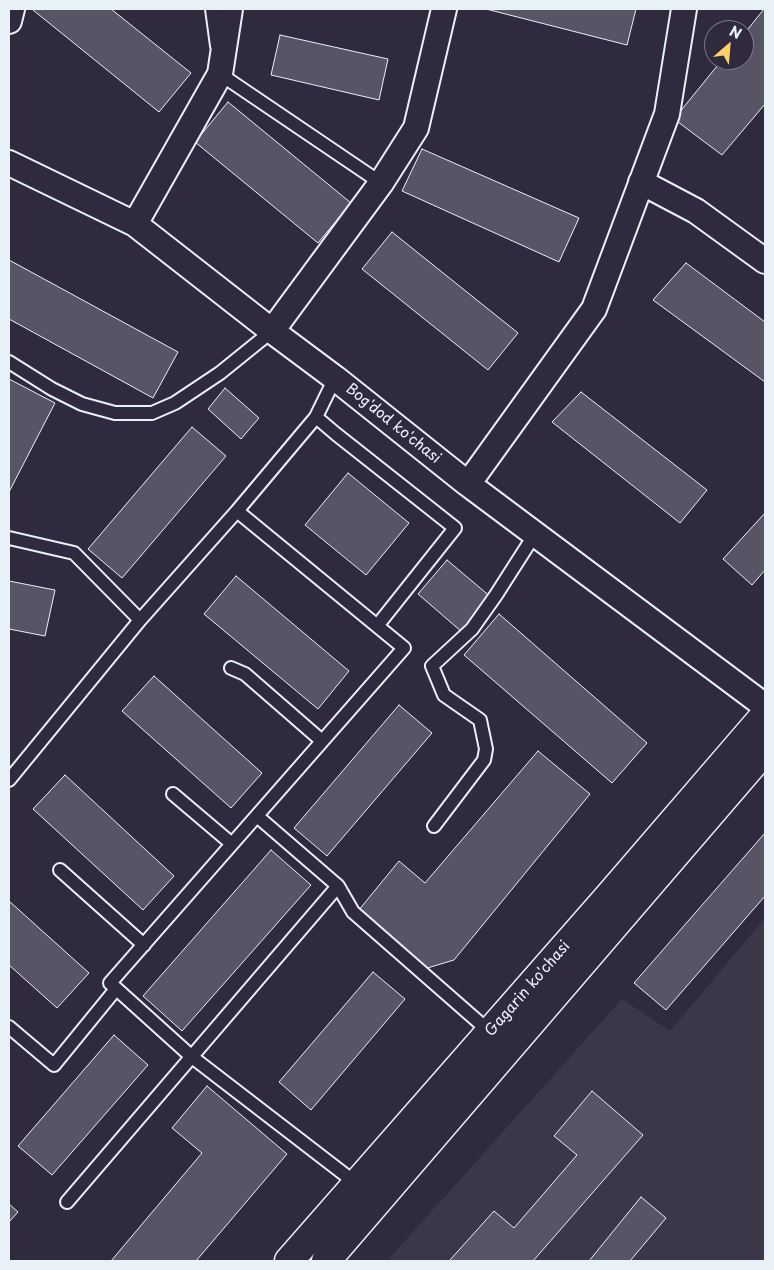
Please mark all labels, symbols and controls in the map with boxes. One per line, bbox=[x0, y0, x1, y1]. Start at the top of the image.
north arrow bbox=[704, 20, 754, 70]
text: N bbox=[726, 20, 745, 44]
street label: Bog'dod ko'chasi bbox=[342, 380, 444, 468]
street label: Gagarin ko'chasi bbox=[482, 938, 574, 1040]

